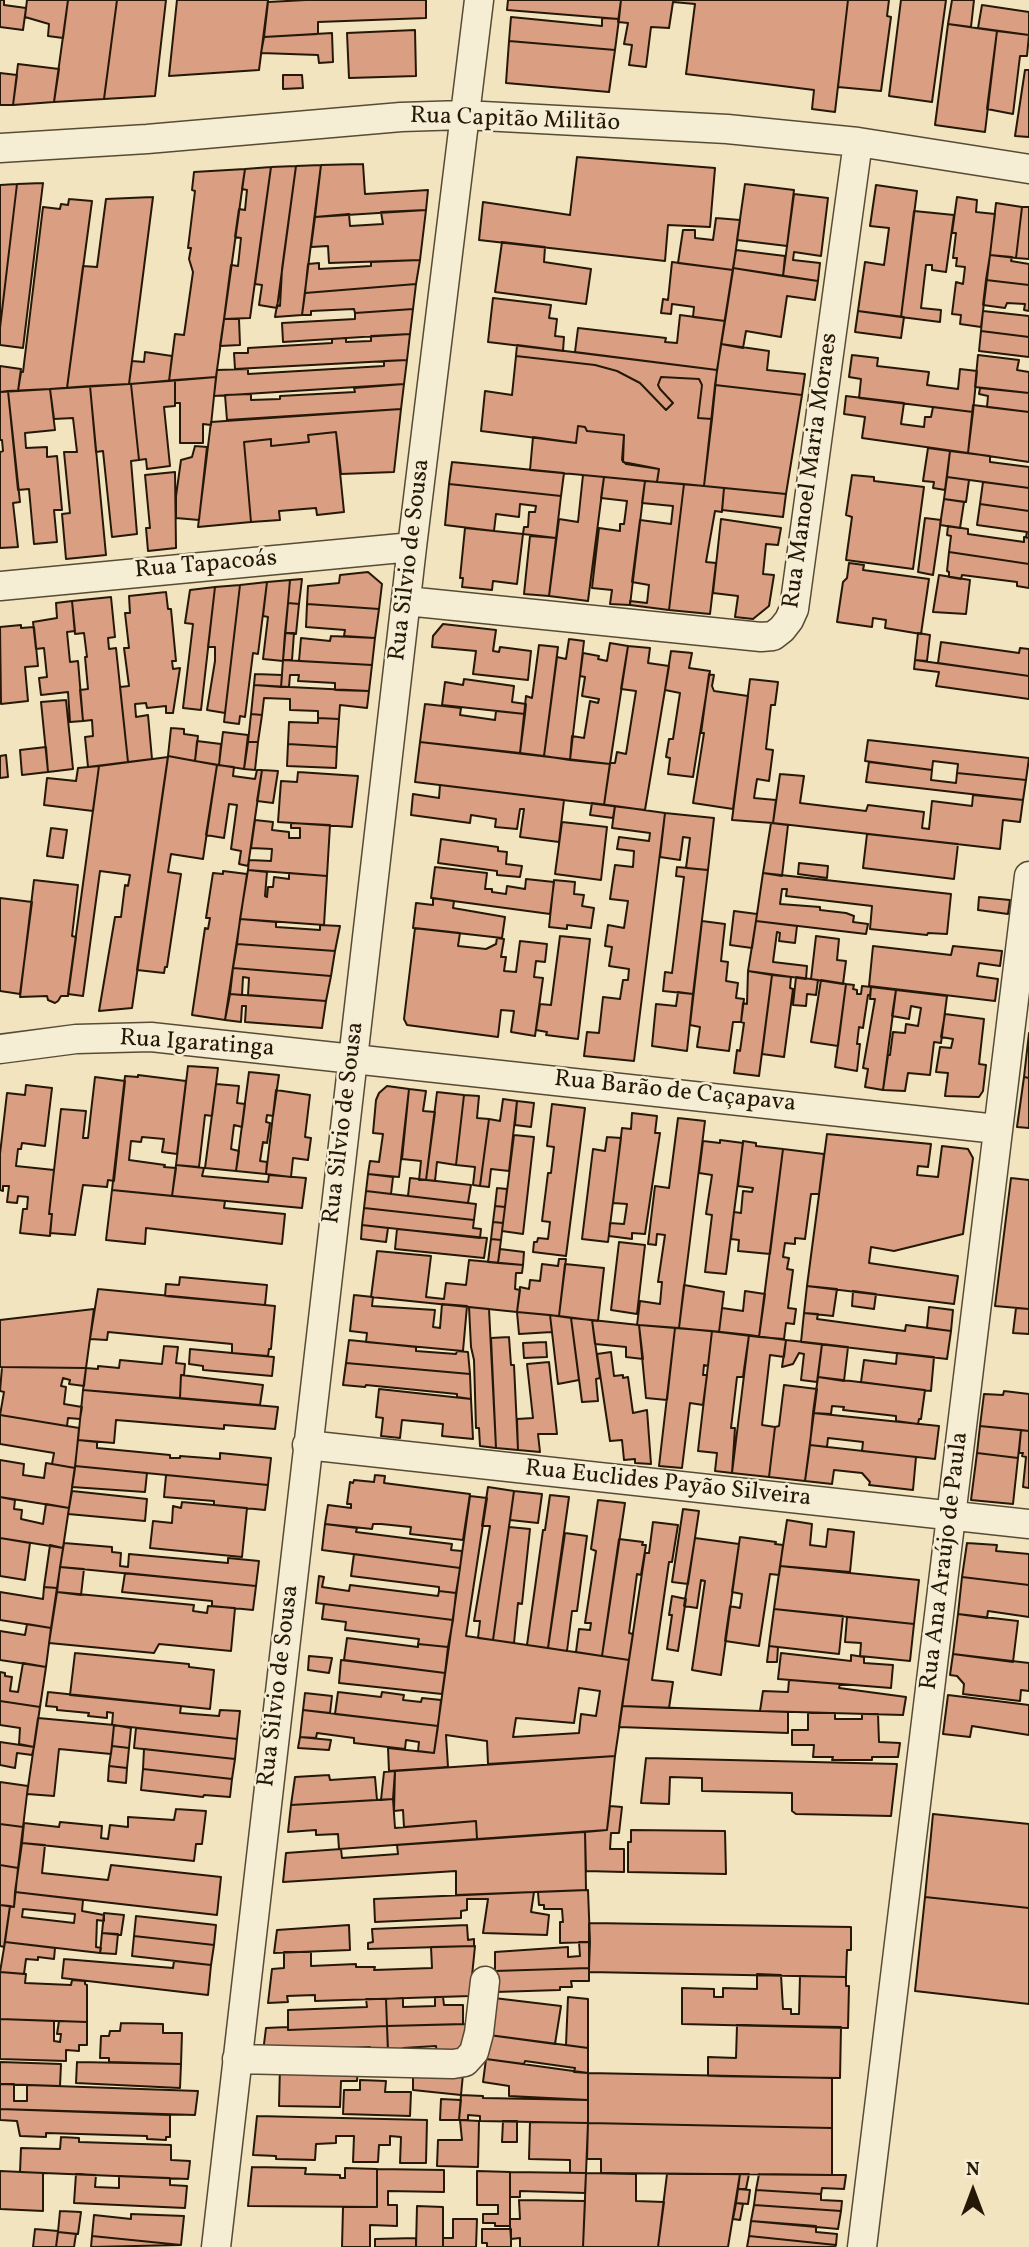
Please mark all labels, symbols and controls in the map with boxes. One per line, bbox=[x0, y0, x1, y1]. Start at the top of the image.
street label: Rua Capitão Militão bbox=[409, 103, 621, 139]
street label: Rua Manoel Maria Moraes bbox=[778, 331, 846, 611]
street label: Rua Silvio de Sousa bbox=[384, 457, 438, 663]
street label: Rua Tapacoás bbox=[134, 545, 278, 587]
street label: Rua Silvio de Sousa bbox=[318, 1020, 372, 1226]
street label: Rua Igaratinga bbox=[119, 1025, 275, 1065]
street label: Rua Barão de Caçapava bbox=[553, 1066, 797, 1120]
street label: Rua Ana Araújo de Paula bbox=[916, 1430, 976, 1692]
street label: Rua Euclides Payão Silveira bbox=[524, 1456, 812, 1514]
street label: Rua Silvio de Sousa bbox=[253, 1583, 307, 1789]
north arrow bbox=[938, 2156, 1008, 2226]
text: N bbox=[966, 2157, 980, 2183]

